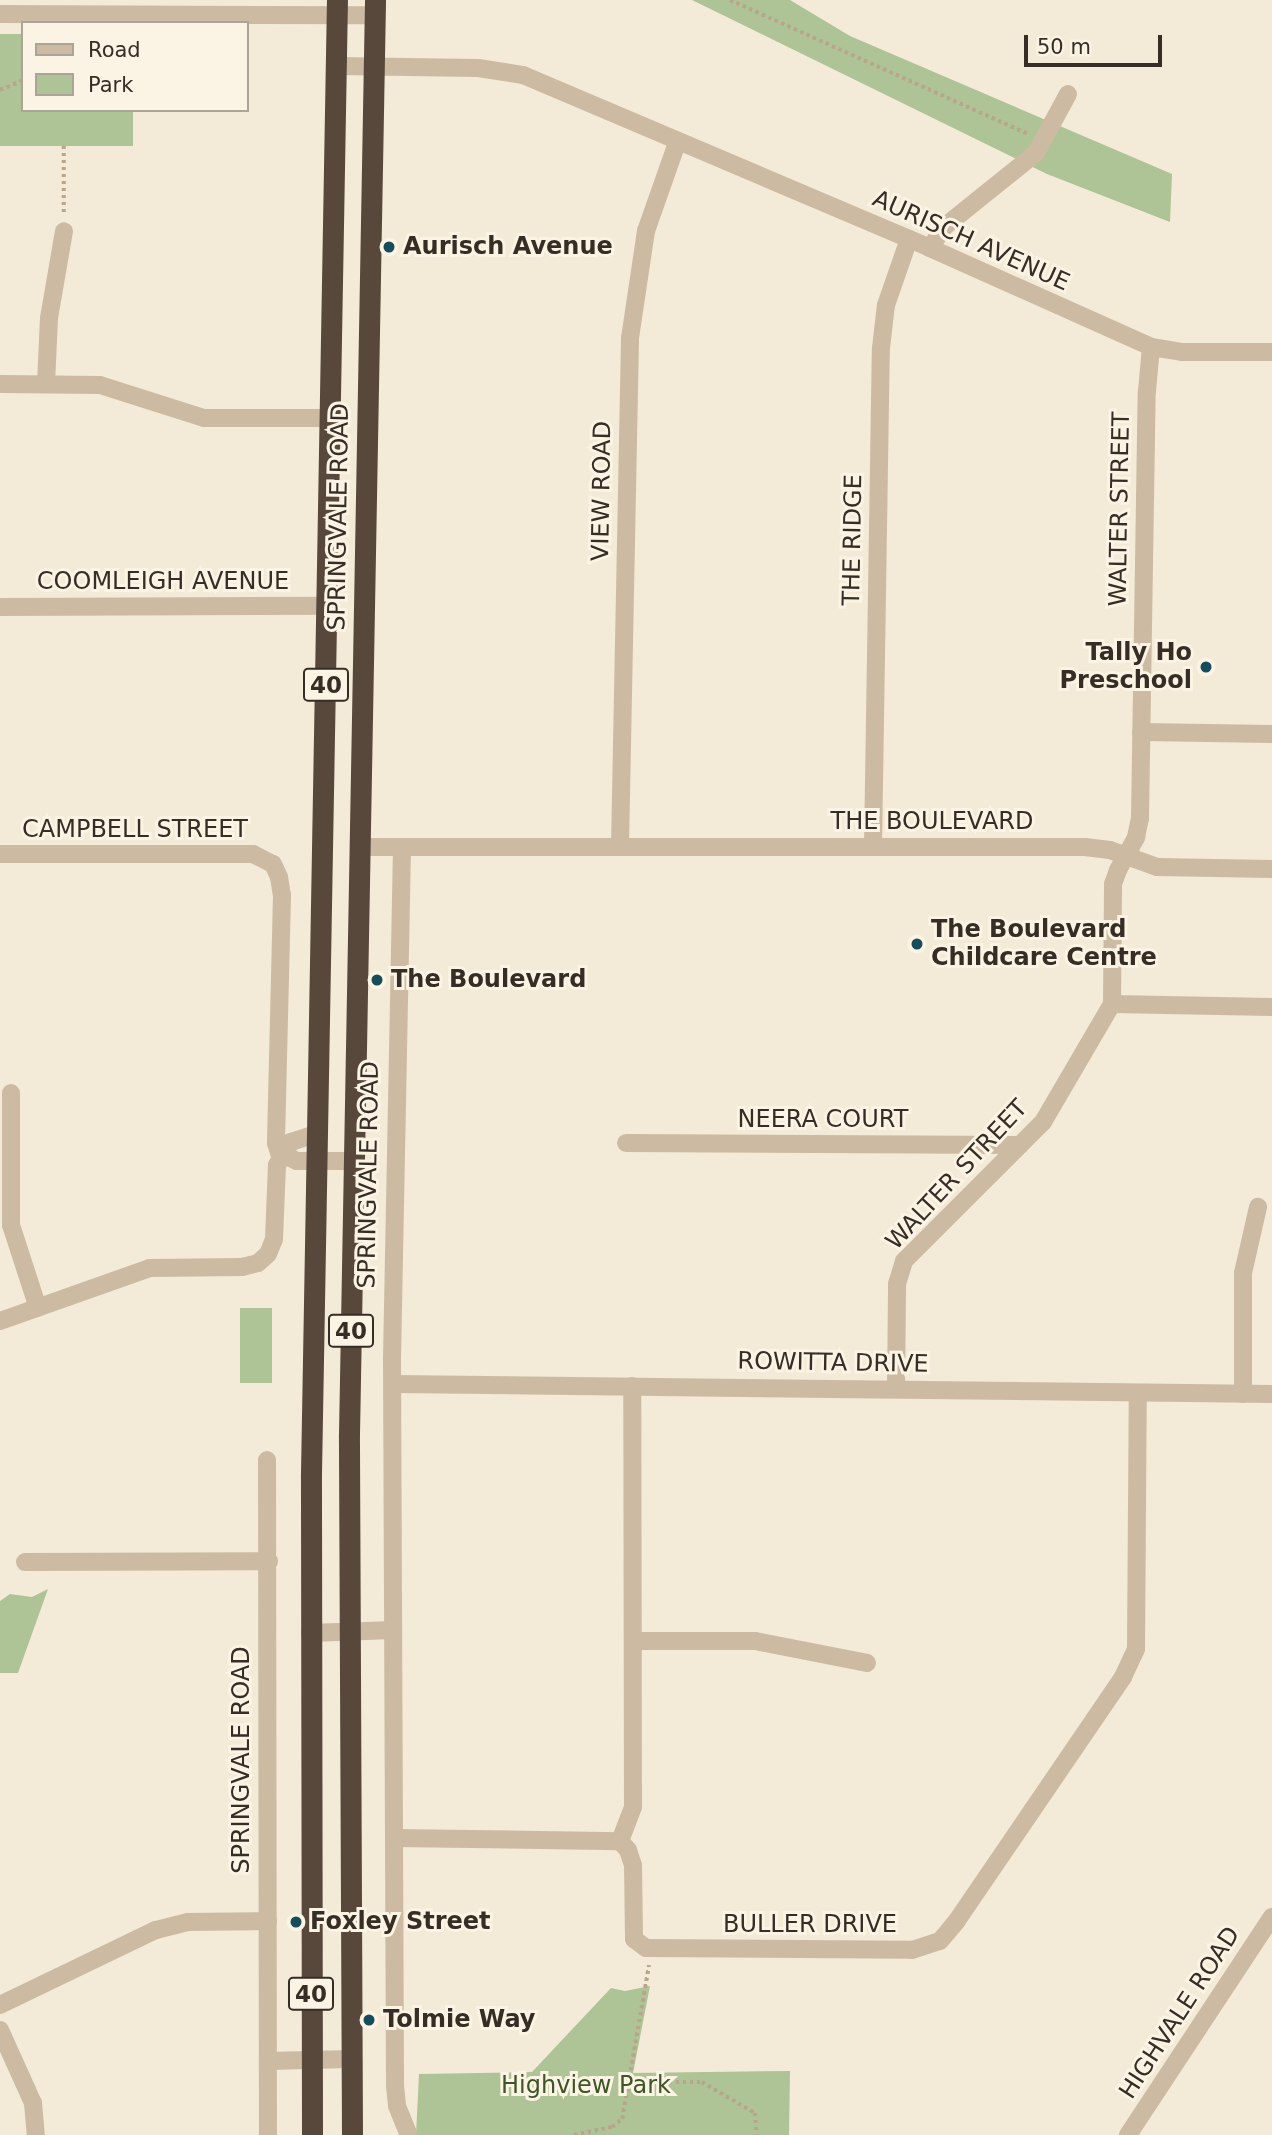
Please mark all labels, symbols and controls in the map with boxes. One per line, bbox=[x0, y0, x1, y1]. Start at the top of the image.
legend bbox=[21, 21, 248, 112]
scale bar bbox=[1027, 21, 1165, 65]
text: 50 m bbox=[1037, 35, 1091, 59]
text: Road bbox=[88, 38, 141, 62]
text: Park bbox=[88, 73, 133, 97]
street label: AURISCH AVENUE bbox=[868, 185, 1074, 297]
place label: Aurisch Avenue bbox=[403, 233, 613, 261]
marker: Aurisch Avenue bbox=[381, 239, 397, 255]
street label: SPRINGVALE ROAD bbox=[323, 403, 355, 631]
street label: WALTER STREET bbox=[1104, 411, 1136, 607]
street label: VIEW ROAD bbox=[586, 421, 618, 561]
street label: THE RIDGE bbox=[837, 474, 869, 606]
street label: COOMLEIGH AVENUE bbox=[37, 568, 289, 596]
place label: Tally Ho Preschool bbox=[1059, 639, 1192, 695]
marker: Tally Ho Preschool bbox=[1198, 659, 1214, 675]
road number: 40 bbox=[302, 666, 350, 705]
street label: THE BOULEVARD bbox=[831, 808, 1033, 836]
street label: CAMPBELL STREET bbox=[22, 816, 248, 844]
place label: The Boulevard Childcare Centre bbox=[931, 916, 1157, 972]
marker: The Boulevard Childcare Centre bbox=[909, 936, 925, 952]
place label: The Boulevard bbox=[391, 966, 586, 994]
marker: The Boulevard bbox=[369, 972, 385, 988]
street label: SPRINGVALE ROAD bbox=[353, 1061, 385, 1289]
street label: WALTER STREET bbox=[880, 1094, 1034, 1256]
street label: NEERA COURT bbox=[738, 1106, 908, 1134]
road number: 40 bbox=[326, 1312, 376, 1350]
street label: ROWITTA DRIVE bbox=[737, 1347, 929, 1379]
street label: SPRINGVALE ROAD bbox=[228, 1646, 256, 1874]
place label: Foxley Street bbox=[310, 1908, 491, 1936]
street label: BULLER DRIVE bbox=[723, 1911, 897, 1939]
marker: Foxley Street bbox=[288, 1914, 304, 1930]
street label: HIGHVALE ROAD bbox=[1114, 1922, 1246, 2104]
road number: 40 bbox=[286, 1974, 336, 2013]
place label: Tolmie Way bbox=[383, 2006, 535, 2034]
marker: Tolmie Way bbox=[361, 2012, 377, 2028]
park label: Highview Park bbox=[501, 2072, 671, 2100]

